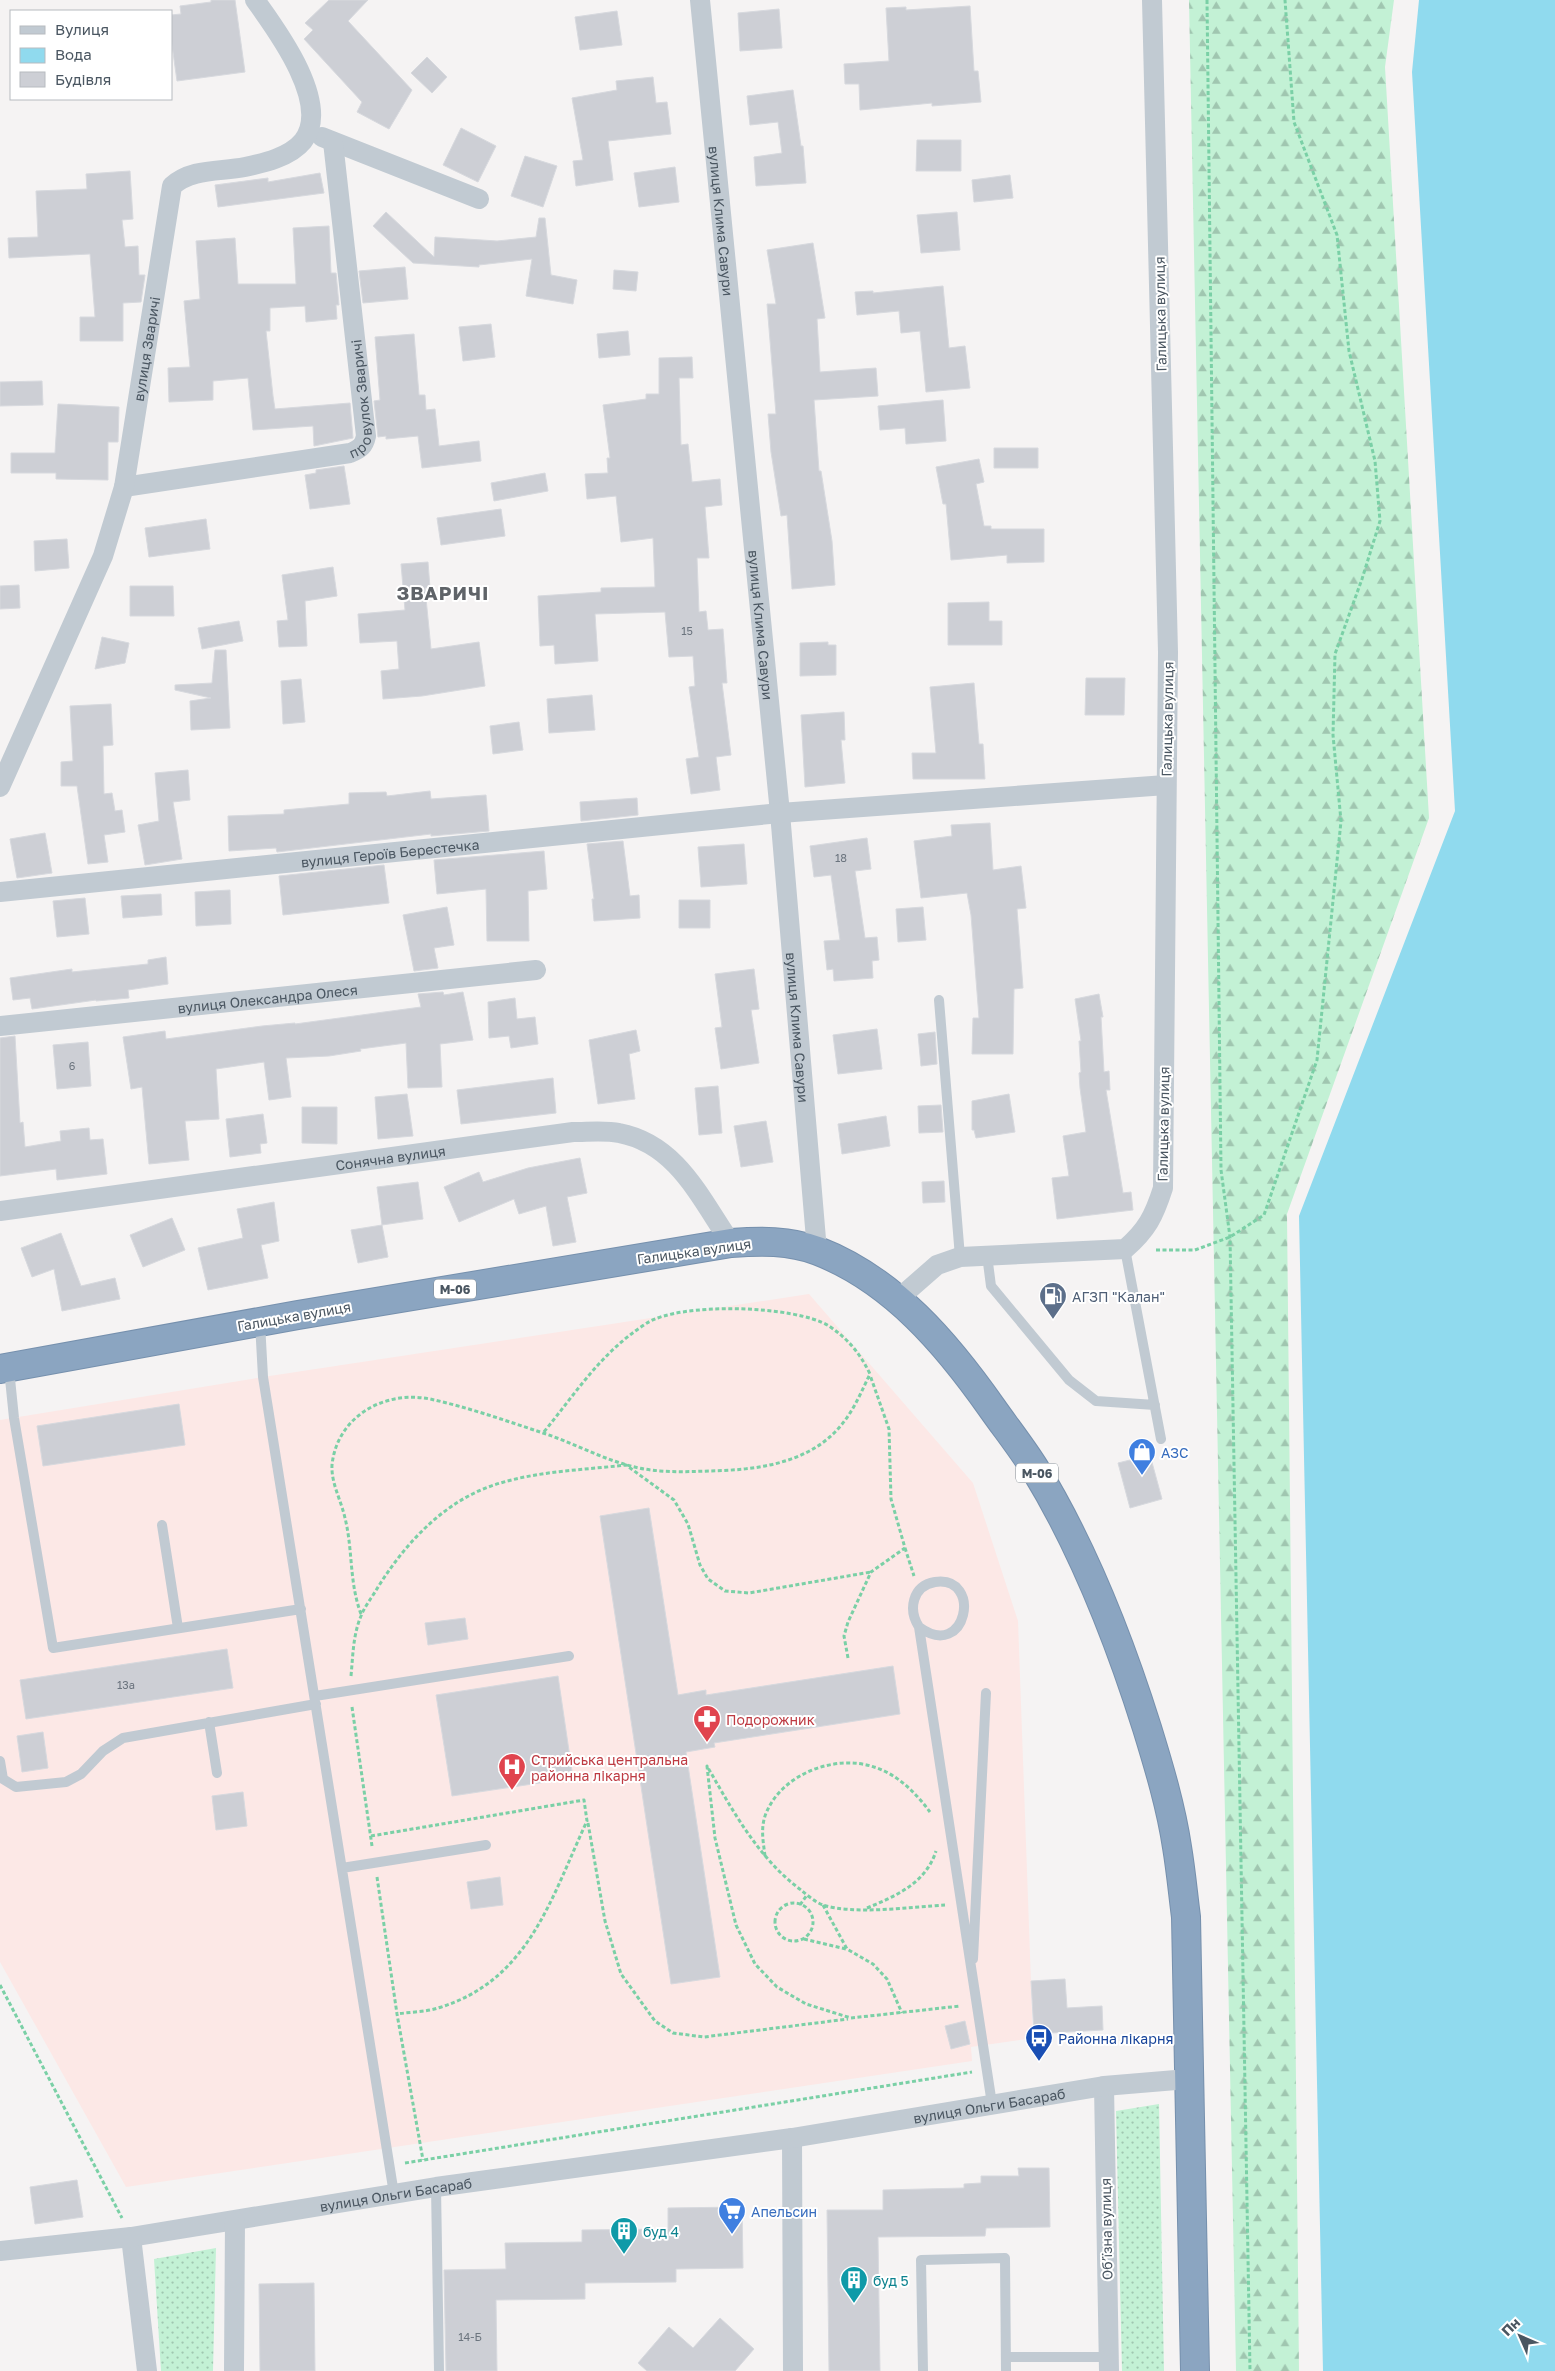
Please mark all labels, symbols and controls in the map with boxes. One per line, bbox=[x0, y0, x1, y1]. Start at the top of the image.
legend bbox=[10, 10, 172, 100]
text: Вулиця bbox=[55, 20, 109, 38]
text: Вода bbox=[55, 45, 92, 63]
text: Будівля bbox=[55, 70, 111, 88]
street label: вулиця Клима Савури bbox=[706, 145, 738, 297]
street label: Галицька вулиця bbox=[1150, 256, 1170, 372]
street label: вулиця Зваричі bbox=[129, 295, 163, 402]
street label: провулок Зваричі bbox=[346, 339, 374, 461]
street label: вулиця Клима Савури bbox=[746, 549, 777, 701]
district label: ЗВАРИЧІ bbox=[397, 581, 489, 604]
house number: 15 bbox=[681, 624, 693, 637]
street label: Галицька вулиця bbox=[1157, 661, 1177, 777]
street label: вулиця Героїв Берестечка bbox=[300, 835, 480, 870]
house number: 18 bbox=[835, 851, 847, 864]
street label: вулиця Клима Савури bbox=[783, 951, 813, 1103]
street label: вулиця Олександра Олеся bbox=[177, 980, 358, 1016]
house number: 6 bbox=[69, 1059, 76, 1072]
street label: Галицька вулиця bbox=[1153, 1066, 1173, 1182]
street label: Сонячна вулиця bbox=[334, 1141, 446, 1173]
street label: Галицька вулиця bbox=[636, 1235, 752, 1267]
road number: М-06 bbox=[434, 1280, 476, 1298]
fuel station icon: АГЗП "Калан" bbox=[1038, 1281, 1068, 1320]
place label: АГЗП "Калан" bbox=[1072, 1288, 1165, 1305]
street label: Галицька вулиця bbox=[236, 1298, 352, 1334]
shop icon: АЗС bbox=[1127, 1437, 1157, 1476]
place label: АЗС bbox=[1161, 1444, 1188, 1461]
road number: М-06 bbox=[1016, 1464, 1058, 1482]
house number: 13а bbox=[117, 1678, 135, 1691]
pharmacy icon: Подорожник bbox=[692, 1704, 722, 1743]
place label: Подорожник bbox=[726, 1711, 815, 1728]
place label: Стрийська центральна районна лікарня bbox=[531, 1751, 688, 1784]
hospital icon: Стрийська центральна районна лікарня bbox=[497, 1752, 527, 1791]
bus stop icon: Районна лікарня bbox=[1024, 2023, 1054, 2062]
place label: Районна лікарня bbox=[1058, 2030, 1173, 2047]
street label: вулиця Ольги Басараб bbox=[912, 2084, 1066, 2126]
street label: вулиця Ольги Басараб bbox=[318, 2174, 473, 2214]
street label: Обʼїзна вулиця bbox=[1097, 2178, 1115, 2280]
supermarket icon: Апельсин bbox=[717, 2196, 747, 2235]
place label: Апельсин bbox=[751, 2203, 817, 2220]
building icon: буд 4 bbox=[609, 2216, 639, 2255]
place label: буд 4 bbox=[643, 2223, 679, 2240]
building icon: буд 5 bbox=[839, 2265, 869, 2304]
place label: буд 5 bbox=[873, 2272, 909, 2289]
north arrow bbox=[1495, 2311, 1545, 2361]
text: Пн bbox=[1498, 2314, 1523, 2339]
house number: 14-Б bbox=[458, 2330, 482, 2343]

